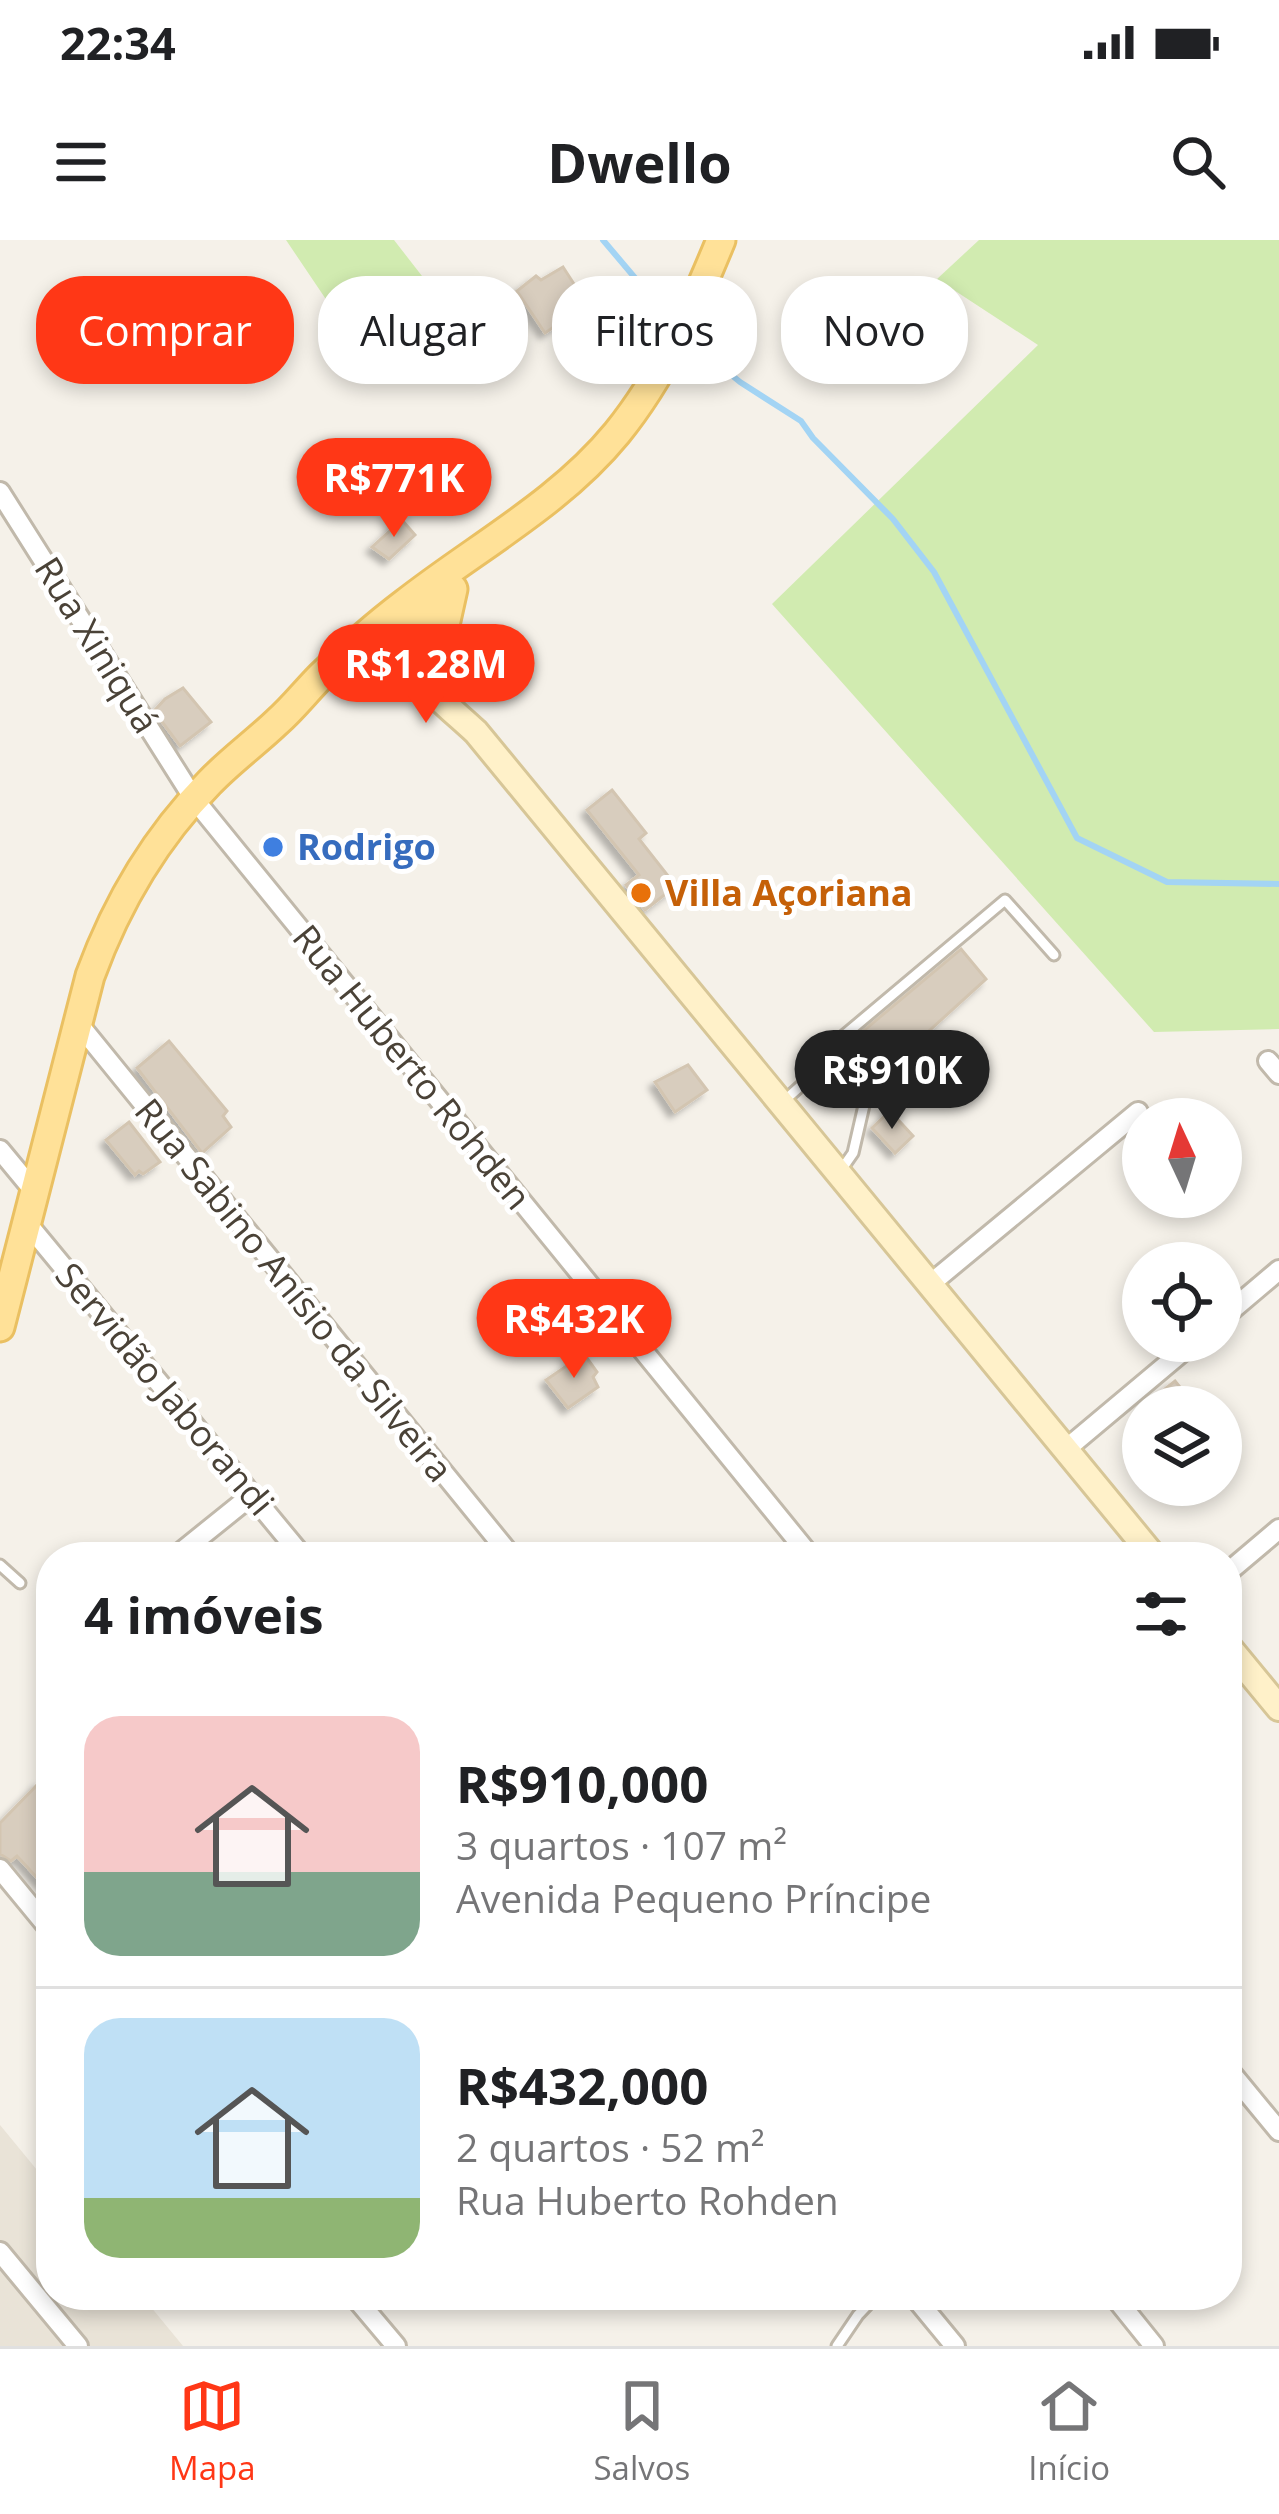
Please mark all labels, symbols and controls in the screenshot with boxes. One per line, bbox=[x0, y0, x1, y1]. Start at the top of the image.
text: 22:34 bbox=[60, 12, 176, 73]
text: Dwello bbox=[547, 125, 732, 199]
icon: menu bbox=[48, 129, 114, 195]
icon: search bbox=[1165, 129, 1231, 195]
chip: Comprar bbox=[36, 276, 294, 384]
chip: Alugar bbox=[318, 276, 528, 384]
chip: Filtros bbox=[552, 276, 757, 384]
chip: Novo bbox=[781, 276, 968, 384]
pin: R$771K bbox=[296, 438, 492, 540]
text: R$771K bbox=[324, 450, 464, 503]
street label: Rua Xiniquá bbox=[24, 547, 171, 742]
pin: R$1.28M bbox=[315, 624, 537, 726]
text: R$1.28M bbox=[345, 636, 507, 689]
place label: Rodrigo bbox=[297, 822, 436, 871]
marker: Rodrigo bbox=[260, 834, 286, 860]
place label: Villa Açoriana bbox=[665, 868, 913, 917]
marker: Villa Açoriana bbox=[628, 880, 654, 906]
street label: Rua Huberto Rohden bbox=[282, 914, 543, 1219]
pin: R$910K bbox=[794, 1030, 990, 1132]
text: R$910K bbox=[822, 1042, 962, 1095]
street label: Rua Sabino Anísio da Silveira bbox=[124, 1088, 464, 1492]
north arrow bbox=[1122, 1098, 1242, 1218]
map controls bbox=[1122, 1098, 1242, 1506]
button: locate bbox=[1122, 1242, 1242, 1362]
street label: Servidão Jaborandi bbox=[45, 1252, 286, 1525]
pin: R$432K bbox=[476, 1279, 672, 1381]
text: R$432K bbox=[504, 1291, 644, 1344]
button: layers bbox=[1122, 1386, 1242, 1506]
text: 4 imóveis bbox=[84, 1579, 324, 1649]
icon: filters bbox=[1128, 1581, 1194, 1647]
text: R$910,000 bbox=[456, 1748, 708, 1818]
icon: home bbox=[180, 1764, 324, 1908]
text: 3 quartos · 107 m² bbox=[456, 1818, 787, 1871]
text: Avenida Pequeno Príncipe bbox=[456, 1871, 931, 1924]
text: R$432,000 bbox=[456, 2050, 708, 2120]
icon: home bbox=[180, 2066, 324, 2210]
text: 2 quartos · 52 m² bbox=[456, 2120, 765, 2173]
text: Rua Huberto Rohden bbox=[456, 2173, 839, 2226]
tab: Mapa bbox=[169, 2373, 256, 2490]
tab: Salvos bbox=[593, 2373, 690, 2490]
tab: Início bbox=[1028, 2373, 1110, 2490]

